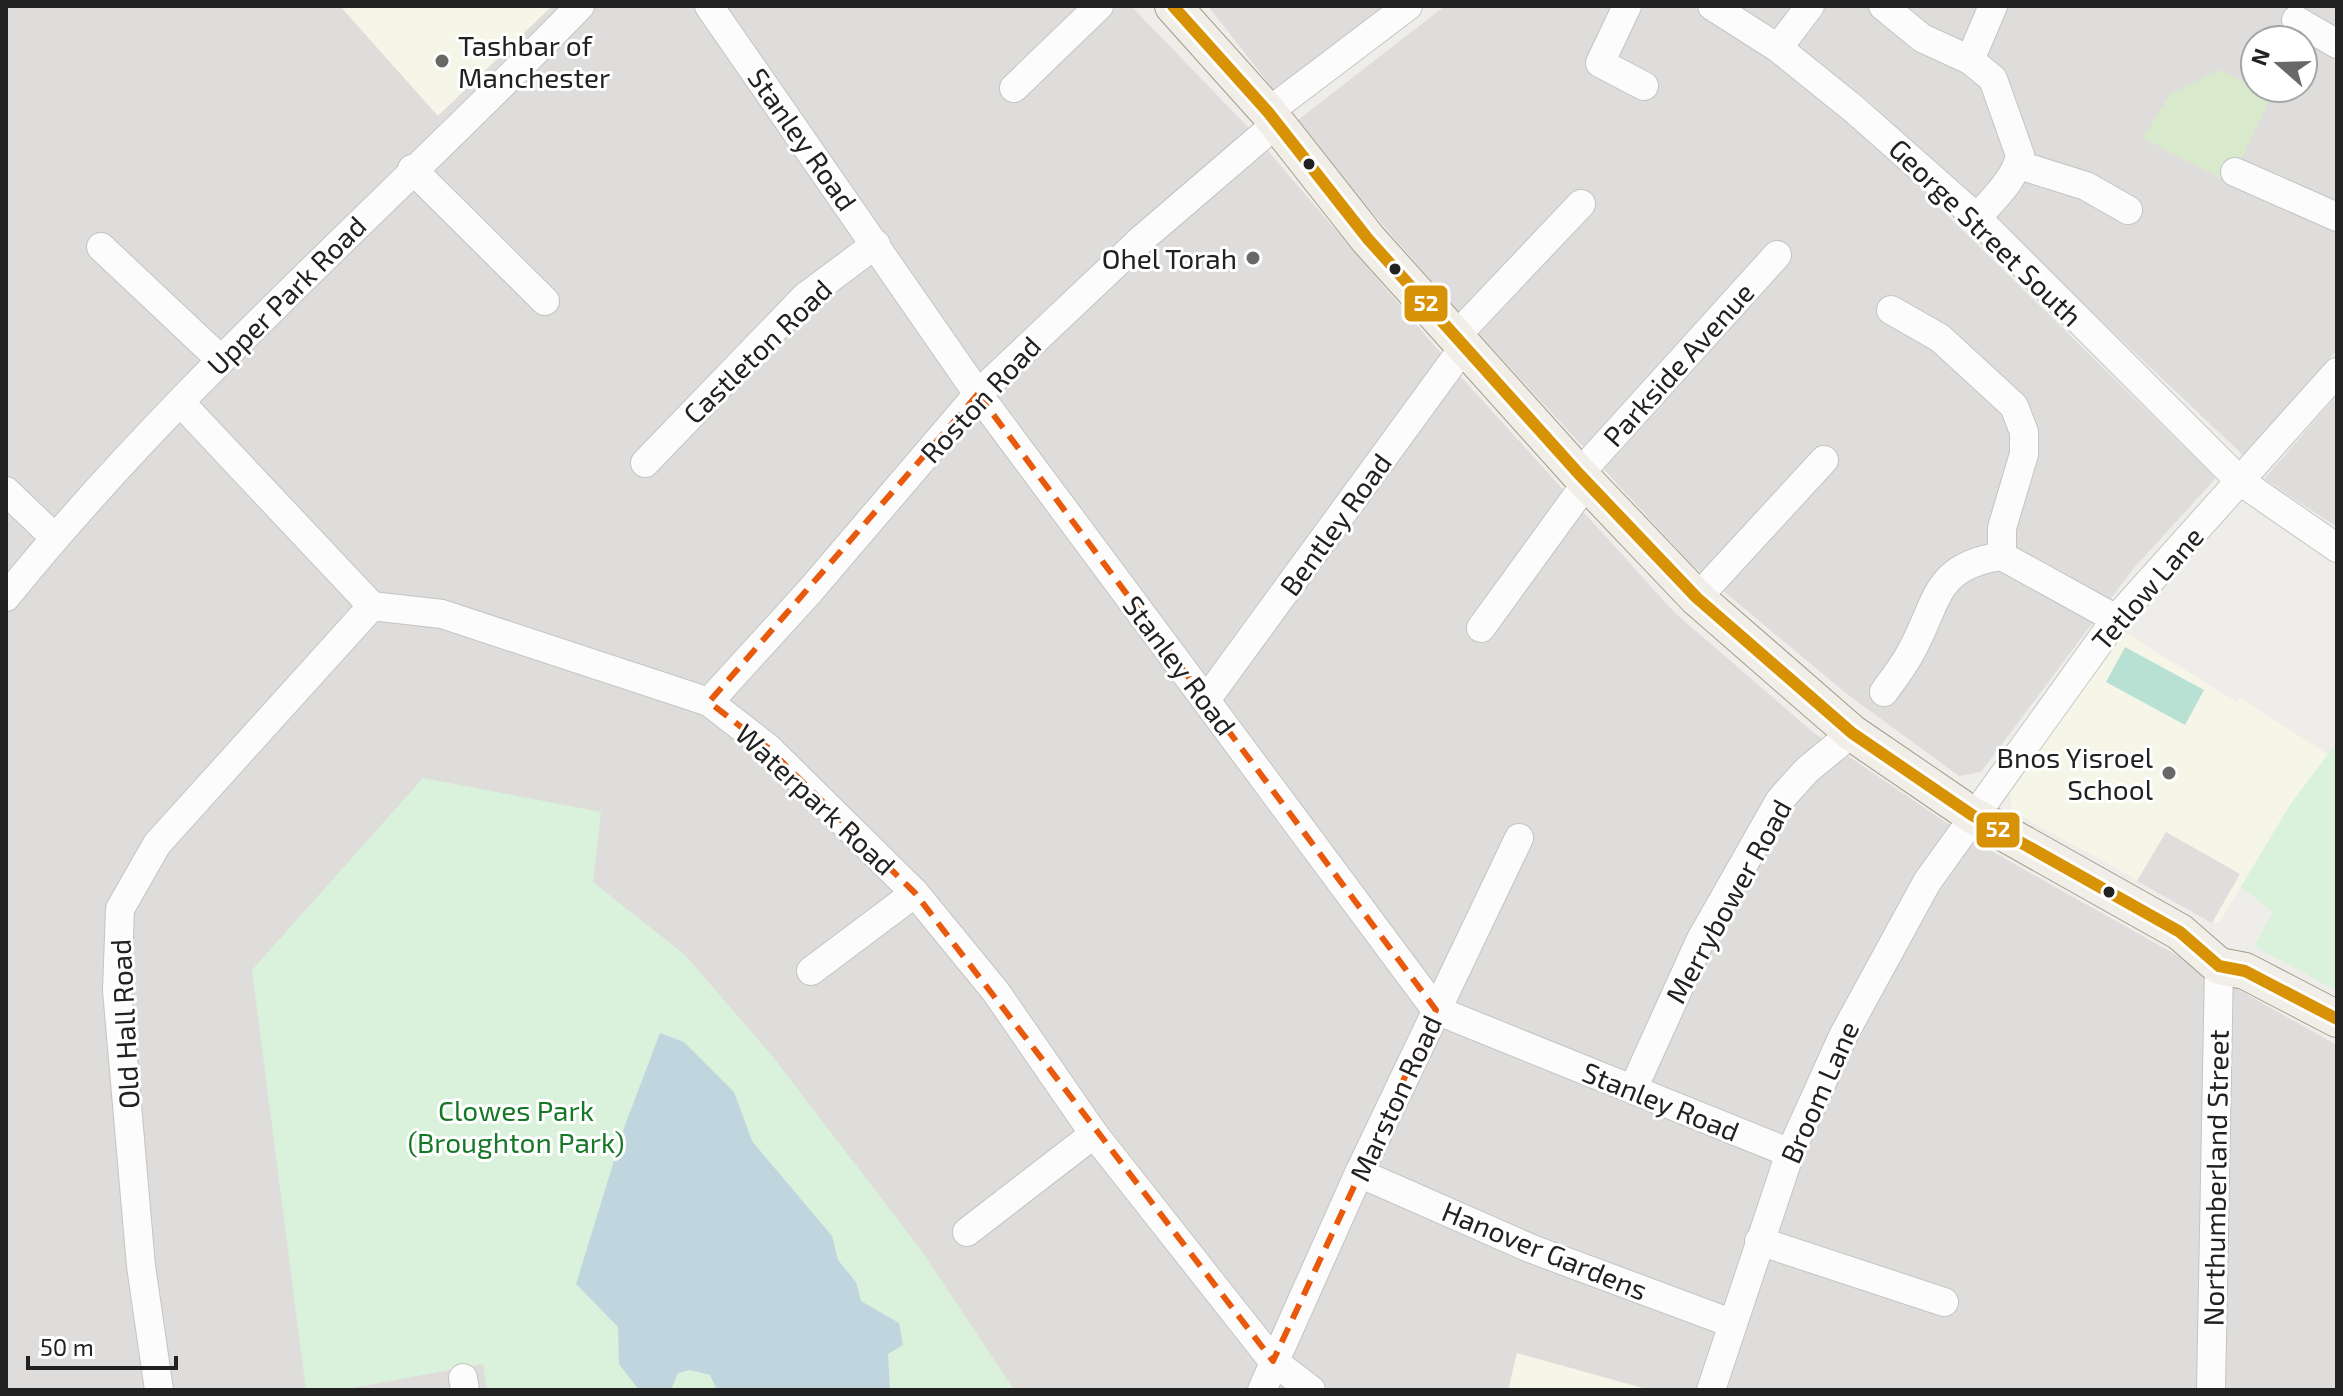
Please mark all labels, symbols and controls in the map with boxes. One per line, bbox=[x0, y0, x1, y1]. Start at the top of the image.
north arrow bbox=[2239, 24, 2319, 104]
place label: Tashbar of Manchester bbox=[458, 28, 610, 94]
text: N bbox=[2244, 45, 2274, 69]
marker: Tashbar of Manchester bbox=[433, 52, 451, 70]
street label: Stanley Road bbox=[741, 61, 865, 217]
street label: George Street South bbox=[1882, 131, 2090, 333]
unlabelled marker bbox=[1301, 156, 1317, 172]
street label: Upper Park Road bbox=[199, 208, 373, 382]
place label: Ohel Torah bbox=[1102, 241, 1237, 275]
marker: Ohel Torah bbox=[1244, 249, 1262, 267]
unlabelled marker bbox=[1387, 261, 1403, 277]
street label: Castleton Road bbox=[676, 272, 838, 430]
street label: Parkside Avenue bbox=[1595, 275, 1761, 453]
line badge: 52 bbox=[1403, 284, 1449, 323]
text: 52 bbox=[1414, 289, 1438, 315]
street label: Roston Road bbox=[913, 329, 1047, 469]
street label: Bentley Road bbox=[1272, 446, 1398, 602]
street label: Tetlow Lane bbox=[2084, 519, 2210, 657]
street label: Stanley Road bbox=[1116, 588, 1244, 742]
street label: Waterpark Road bbox=[729, 716, 903, 882]
place label: Bnos Yisroel School bbox=[1997, 740, 2154, 806]
marker: Bnos Yisroel School bbox=[2160, 764, 2178, 782]
street label: Merrybower Road bbox=[1658, 793, 1798, 1009]
line badge: 52 bbox=[1975, 811, 2021, 849]
text: 52 bbox=[1986, 815, 2010, 841]
unlabelled marker bbox=[2101, 884, 2117, 900]
street label: Old Hall Road bbox=[103, 938, 145, 1110]
street label: Marston Road bbox=[1342, 1010, 1448, 1186]
street label: Broom Lane bbox=[1773, 1016, 1865, 1168]
street label: Northumberland Street bbox=[2195, 1029, 2235, 1327]
street label: Stanley Road bbox=[1578, 1054, 1744, 1148]
park label: Clowes Park (Broughton Park) bbox=[407, 1093, 625, 1159]
street label: Hanover Gardens bbox=[1437, 1193, 1653, 1307]
scale bar bbox=[28, 1320, 176, 1370]
text: 50 m bbox=[40, 1332, 94, 1361]

